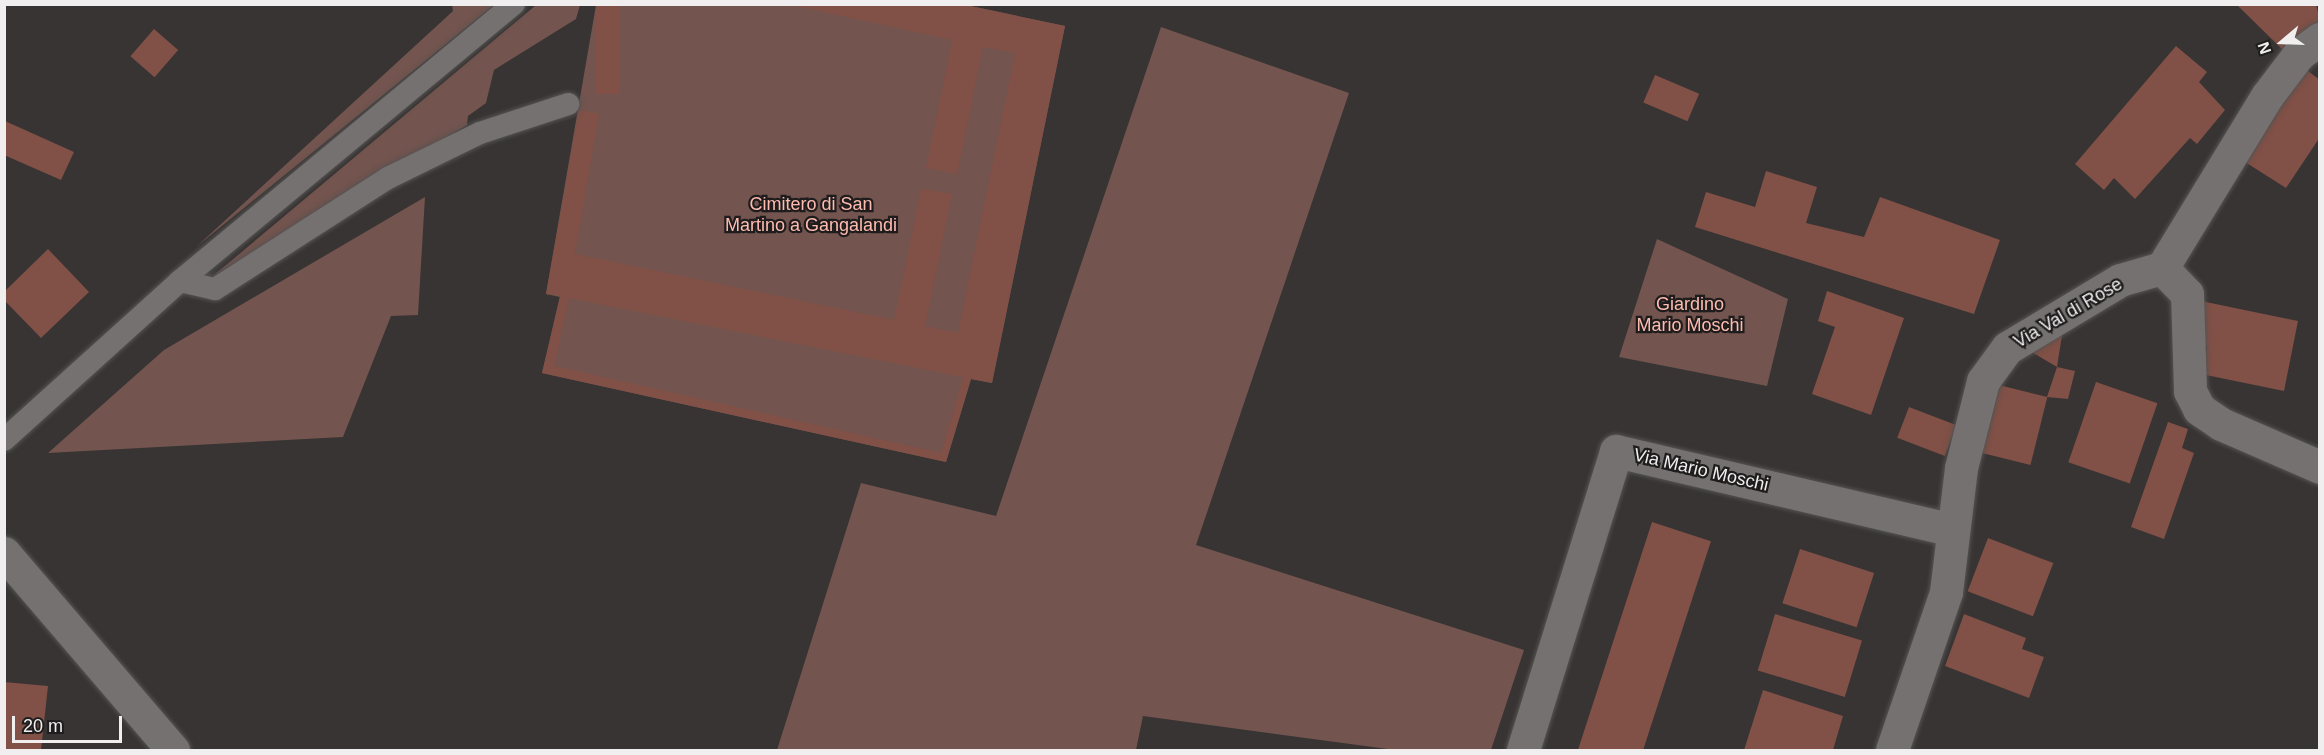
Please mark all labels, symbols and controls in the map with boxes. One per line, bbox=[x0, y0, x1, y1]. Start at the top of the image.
north arrow bbox=[2252, 12, 2312, 72]
text: N bbox=[2255, 40, 2274, 56]
park label: Cimitero di San Martino a Gangalandi bbox=[725, 194, 897, 236]
street label: Via Val di Rose bbox=[2010, 273, 2126, 353]
park label: Giardino Mario Moschi bbox=[1636, 294, 1744, 336]
street label: Via Mario Moschi bbox=[1631, 444, 1771, 496]
scale bar bbox=[15, 704, 124, 742]
text: 20 m bbox=[23, 716, 63, 736]

